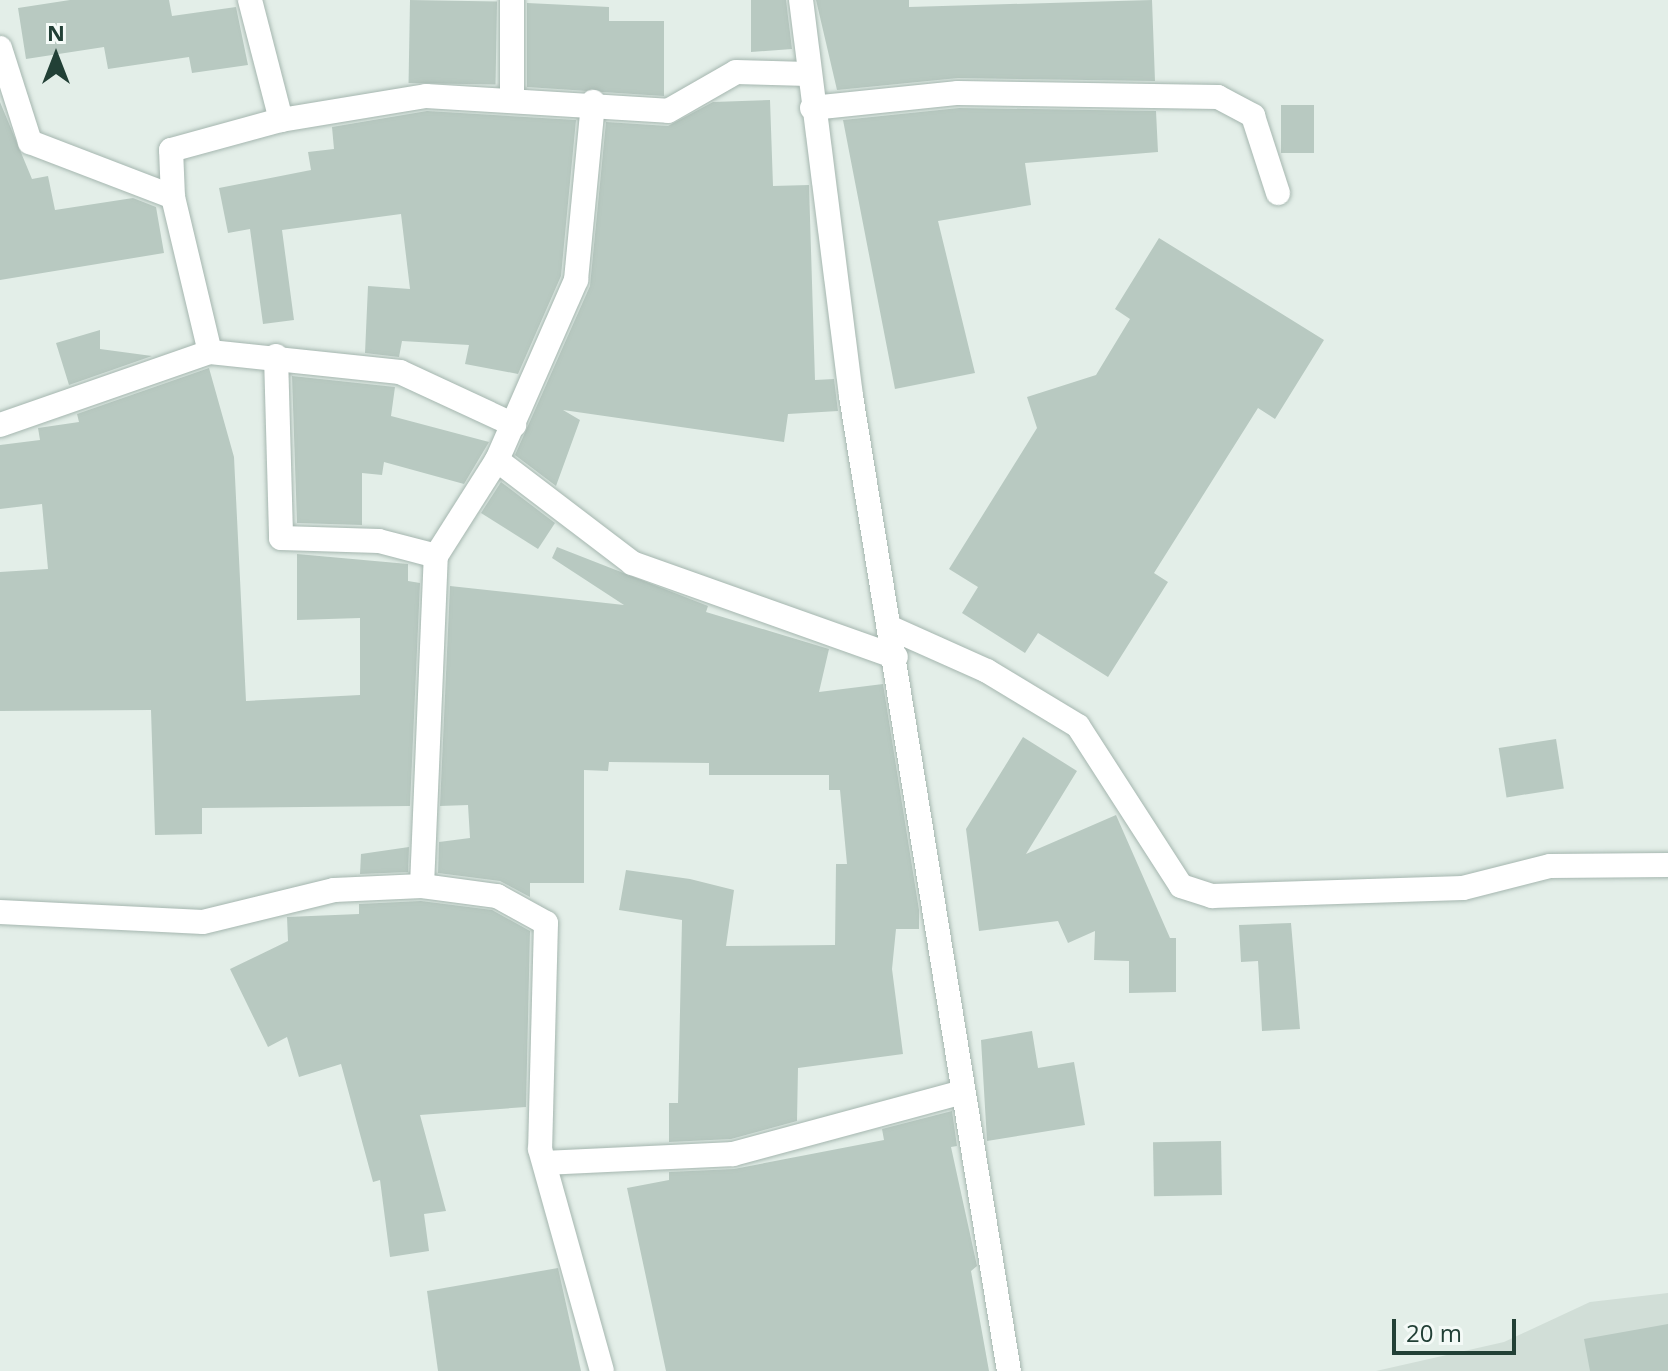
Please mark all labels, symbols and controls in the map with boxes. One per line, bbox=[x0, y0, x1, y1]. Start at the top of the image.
north arrow bbox=[16, 16, 96, 96]
text: N bbox=[47, 17, 65, 47]
scale bar bbox=[1396, 1303, 1520, 1353]
text: 20 m bbox=[1406, 1316, 1462, 1349]

